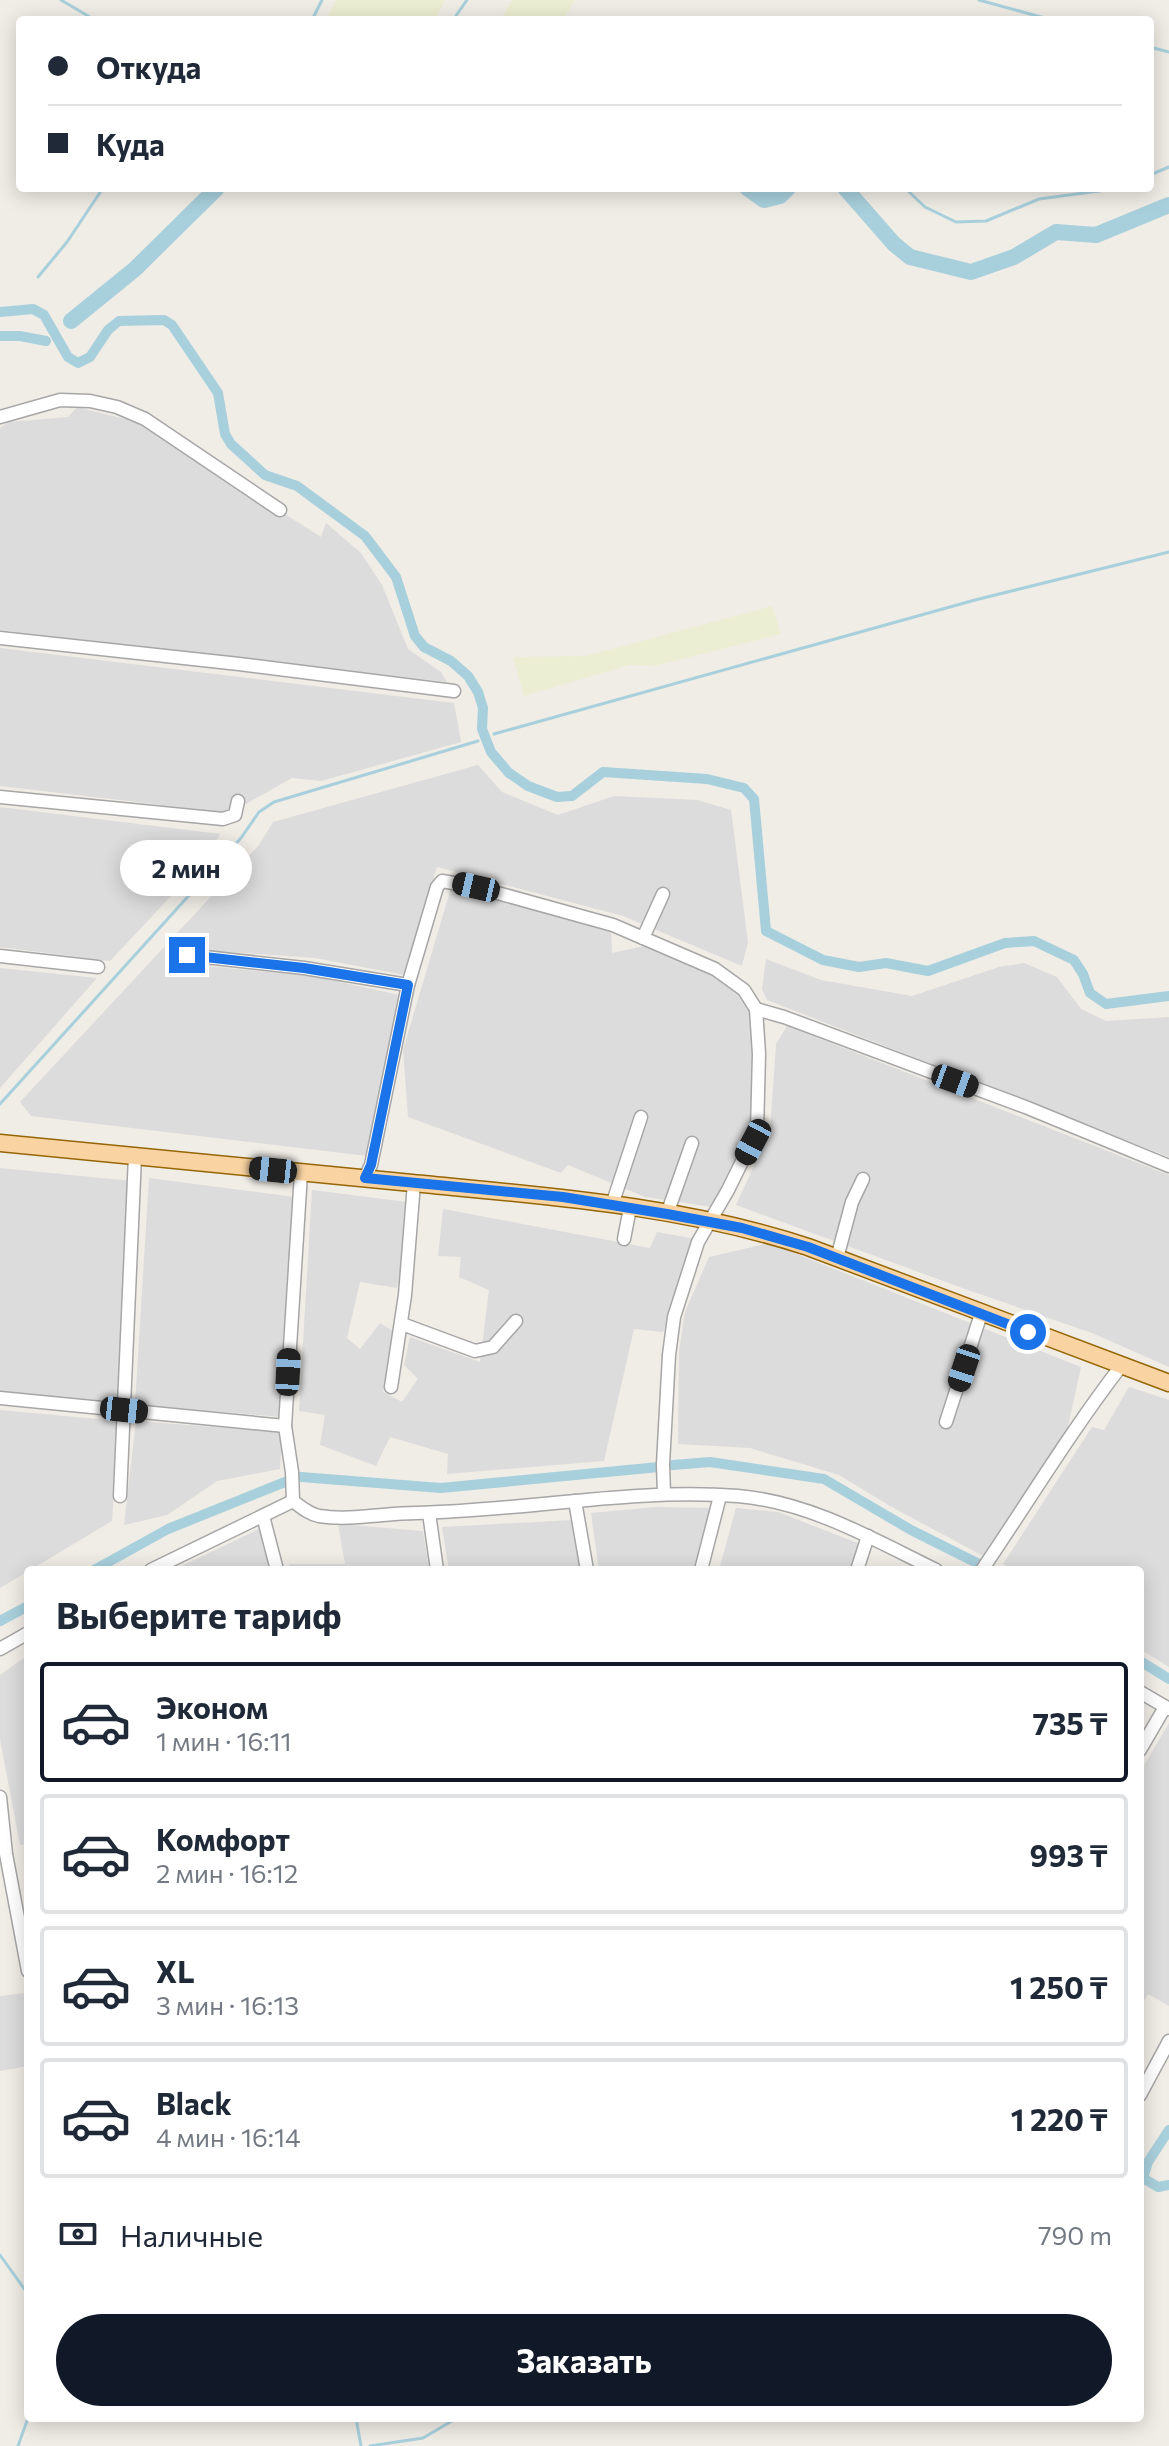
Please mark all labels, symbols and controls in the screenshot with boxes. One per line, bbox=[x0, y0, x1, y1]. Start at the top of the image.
text: Откуда bbox=[96, 48, 201, 85]
text: Куда bbox=[96, 125, 165, 162]
callout: 2 мин bbox=[121, 839, 253, 895]
text: 2 мин bbox=[151, 852, 221, 883]
car bbox=[450, 870, 502, 904]
route end bbox=[169, 937, 205, 973]
car bbox=[928, 1062, 982, 1100]
car bbox=[731, 1115, 775, 1169]
car bbox=[248, 1156, 298, 1184]
route start bbox=[1010, 1314, 1046, 1350]
car bbox=[945, 1341, 983, 1395]
car bbox=[275, 1347, 301, 1397]
car bbox=[99, 1396, 149, 1424]
text: Выберите тариф bbox=[56, 1592, 341, 1636]
icon: car bbox=[60, 1686, 132, 1758]
text: Эконом bbox=[156, 1688, 268, 1725]
text: 735 ₸ bbox=[1032, 1704, 1108, 1741]
text: 1 мин · 16:11 bbox=[156, 1725, 292, 1756]
icon: car bbox=[60, 1818, 132, 1890]
text: Комфорт bbox=[156, 1820, 290, 1857]
text: 993 ₸ bbox=[1030, 1836, 1108, 1873]
text: 2 мин · 16:12 bbox=[156, 1857, 298, 1888]
icon: car bbox=[60, 1950, 132, 2022]
text: XL bbox=[156, 1952, 195, 1989]
text: 1 250 ₸ bbox=[1010, 1968, 1108, 2005]
text: 3 мин · 16:13 bbox=[156, 1989, 299, 2020]
icon: car bbox=[60, 2082, 132, 2154]
text: Black bbox=[156, 2084, 232, 2121]
text: 1 220 ₸ bbox=[1011, 2100, 1108, 2137]
text: 4 мин · 16:14 bbox=[156, 2121, 301, 2152]
icon: cash bbox=[56, 2212, 100, 2256]
text: Наличные bbox=[120, 2216, 263, 2253]
text: 790 m bbox=[1038, 2219, 1112, 2250]
button: Заказать bbox=[56, 2314, 1112, 2406]

